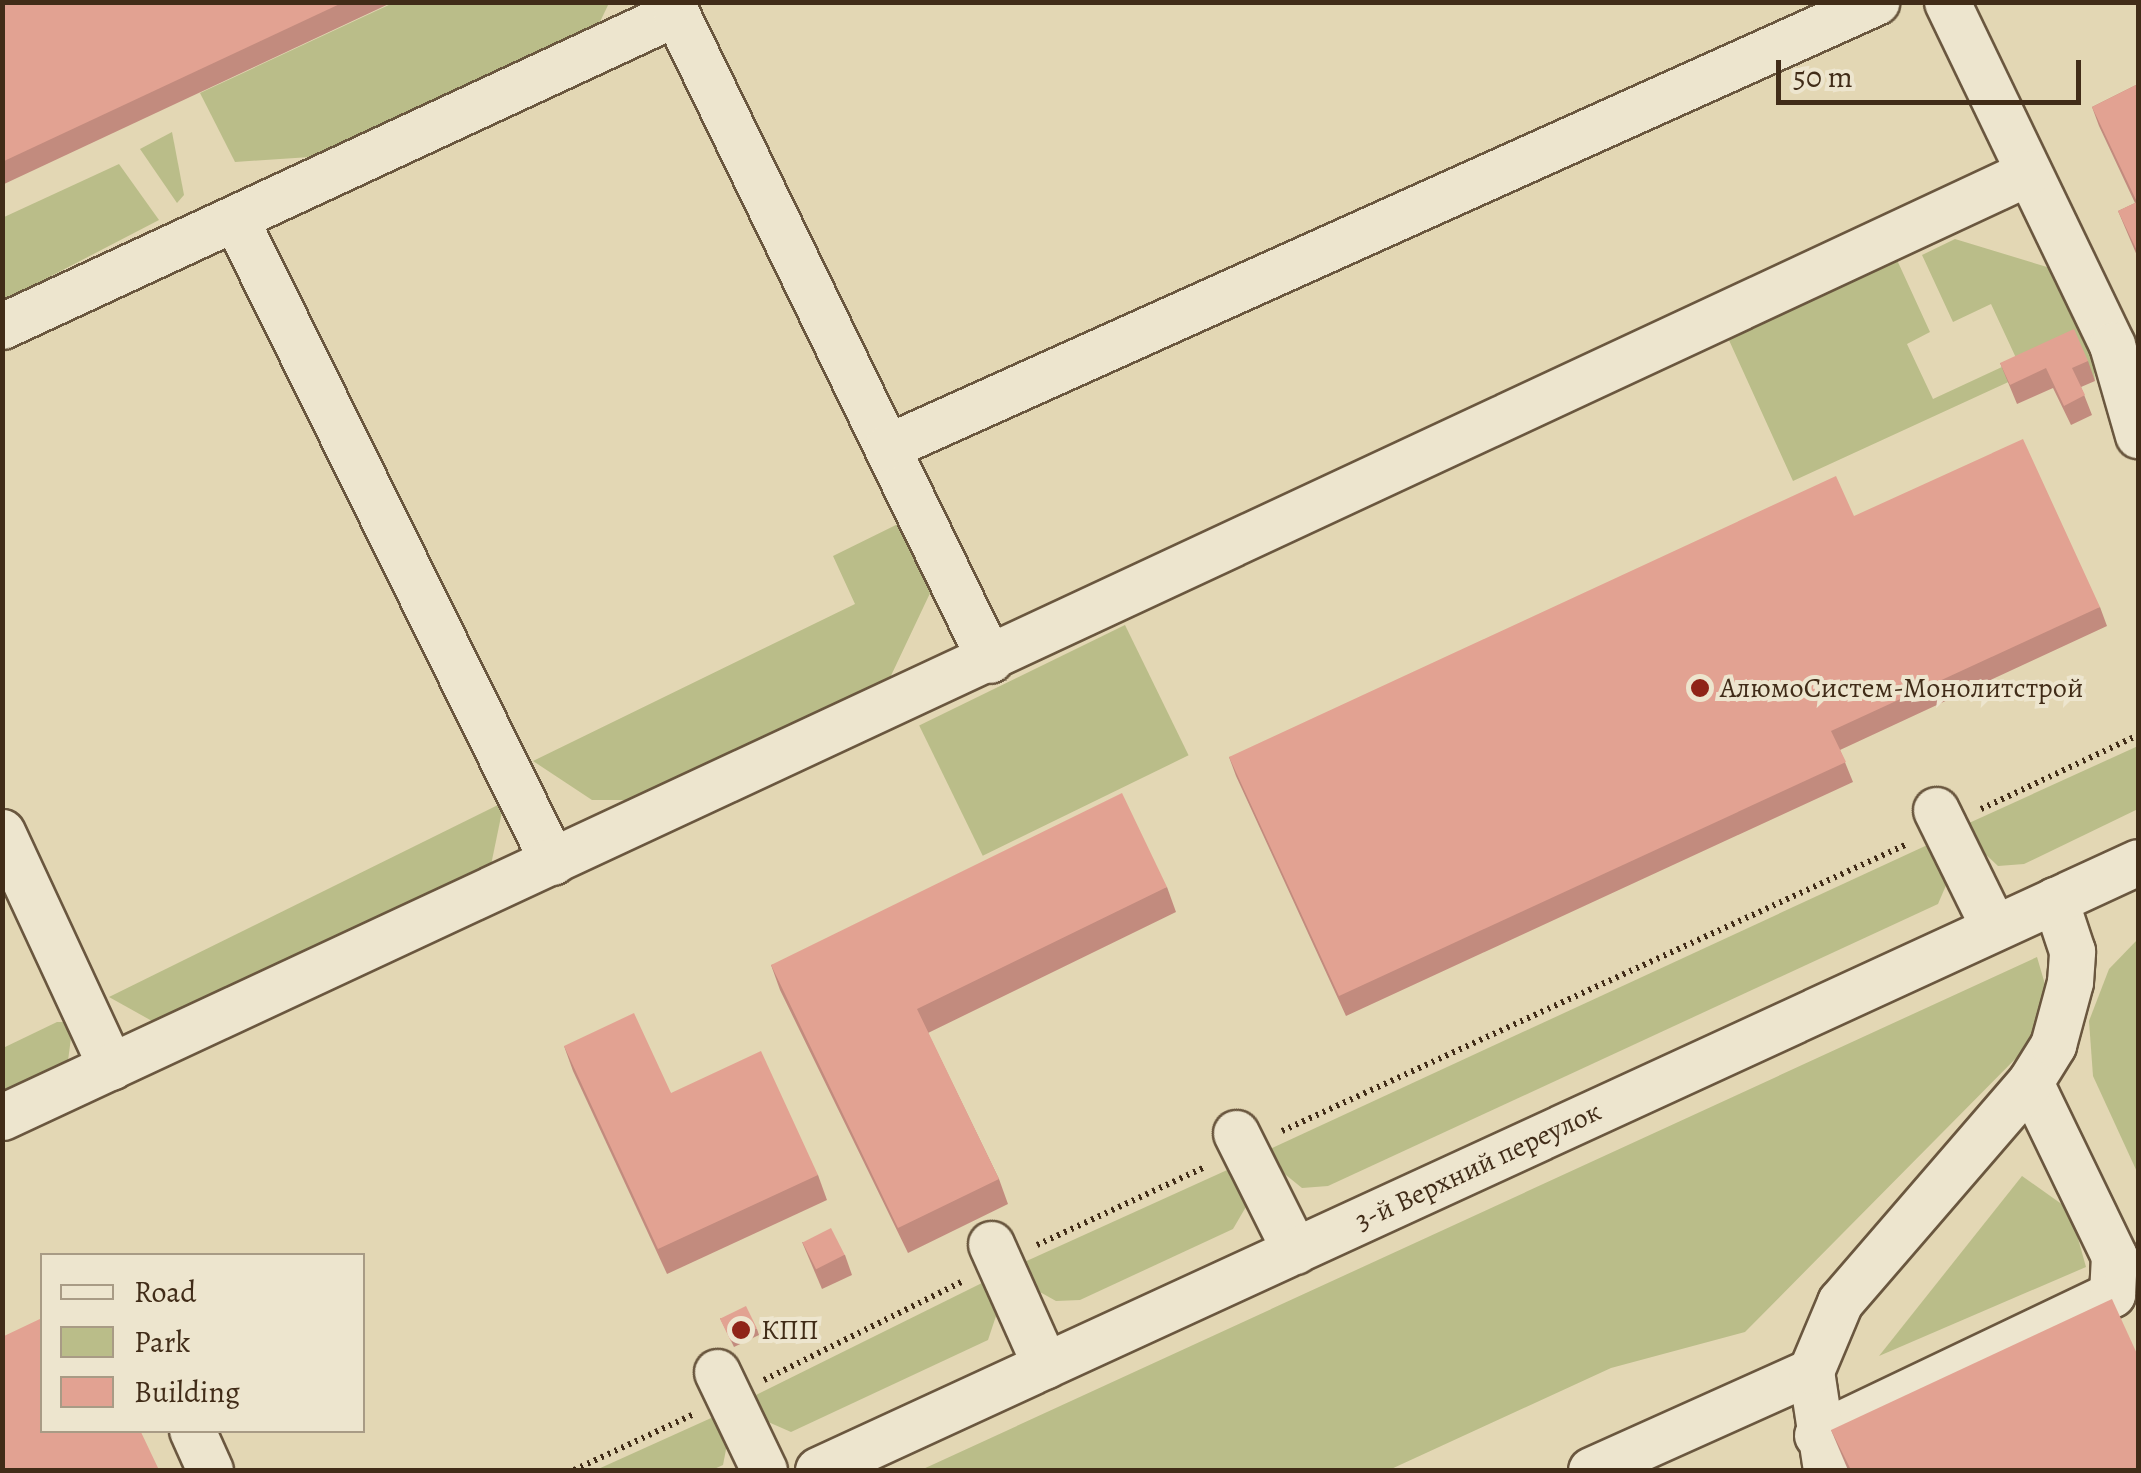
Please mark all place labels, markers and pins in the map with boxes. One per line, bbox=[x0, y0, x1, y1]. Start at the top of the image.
place label: АлюмоСистем-Монолитстрой bbox=[1720, 671, 2083, 705]
marker: АлюмоСистем-Монолитстрой bbox=[1689, 677, 1711, 699]
place label: КПП bbox=[761, 1313, 819, 1347]
marker: КПП bbox=[730, 1319, 752, 1341]

